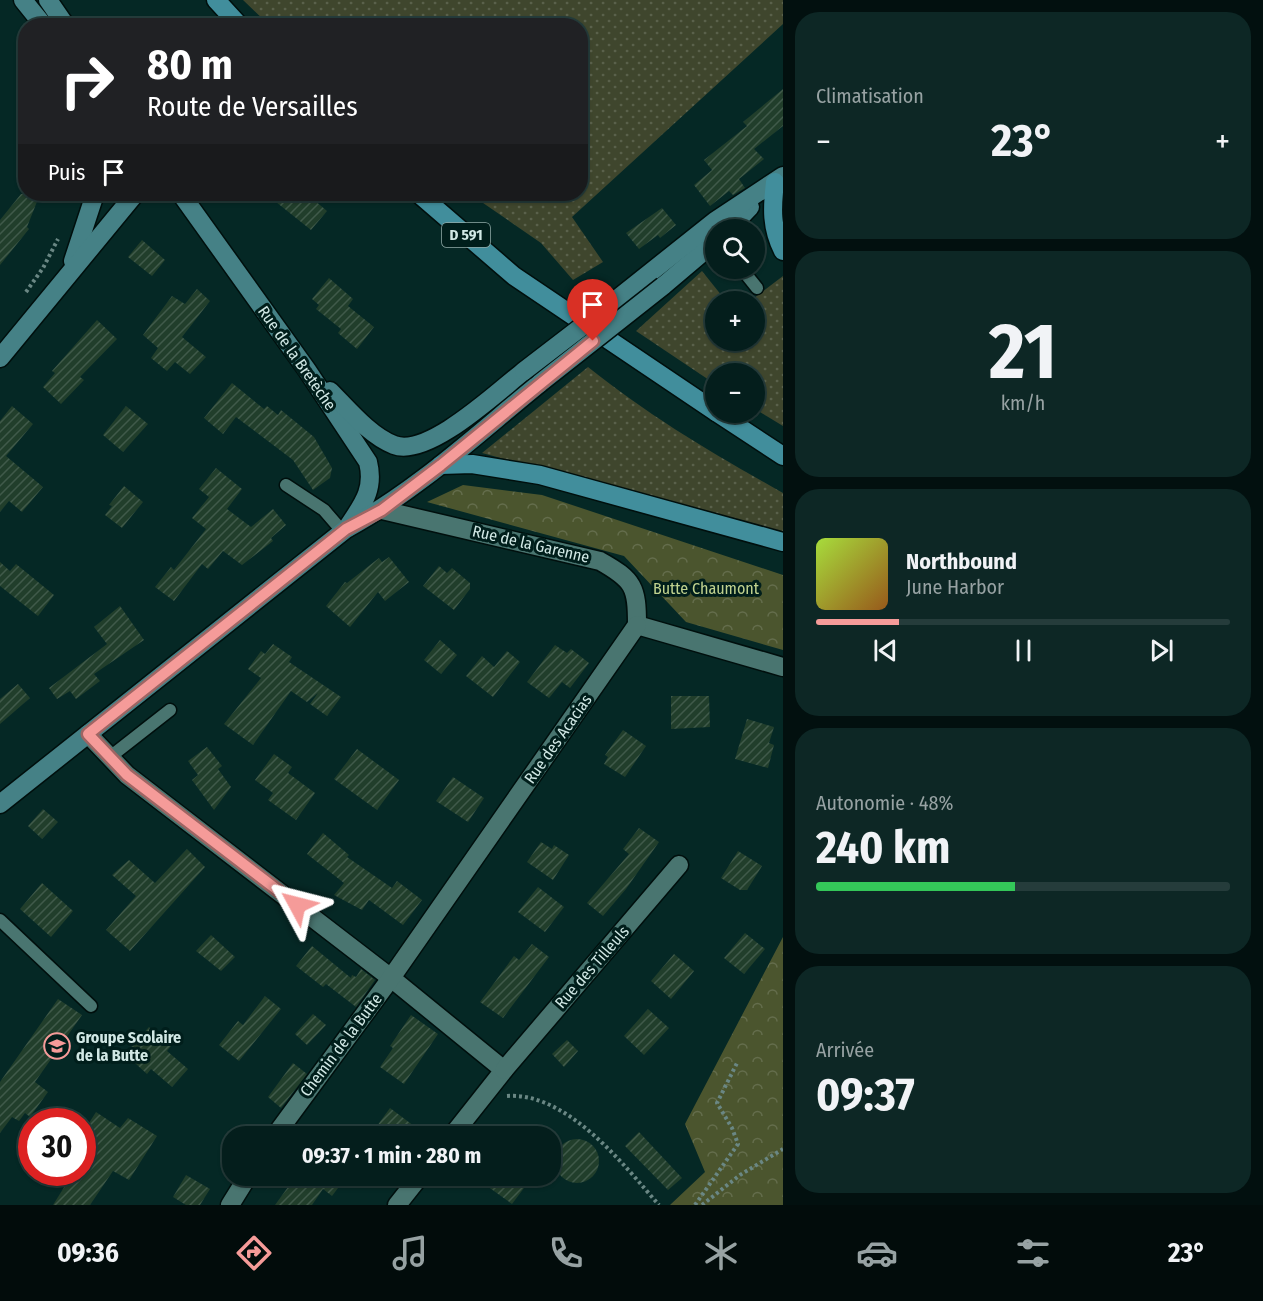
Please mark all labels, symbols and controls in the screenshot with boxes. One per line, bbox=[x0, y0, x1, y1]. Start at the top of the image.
text: 80 m bbox=[147, 40, 233, 90]
icon: right bbox=[48, 42, 126, 120]
text: Climatisation bbox=[816, 84, 924, 108]
text: Route de Versailles bbox=[147, 91, 358, 123]
text: 23° bbox=[991, 114, 1055, 168]
text: − bbox=[816, 122, 831, 162]
text: + bbox=[1215, 122, 1230, 162]
icon: arrive bbox=[97, 156, 130, 189]
text: Puis bbox=[48, 159, 85, 186]
map controls bbox=[705, 219, 765, 423]
button: search bbox=[705, 219, 765, 279]
road number: D 591 bbox=[442, 223, 490, 247]
pin bbox=[567, 279, 618, 341]
icon: arrive bbox=[576, 288, 609, 321]
button: + bbox=[705, 291, 765, 351]
street label: Rue de la Bretèche bbox=[254, 302, 340, 414]
text: 21 bbox=[989, 305, 1057, 399]
button: − bbox=[705, 363, 765, 423]
text: km/h bbox=[1001, 391, 1045, 415]
street label: Rue de la Garenne bbox=[471, 521, 591, 567]
text: Northbound bbox=[906, 548, 1017, 575]
text: June Harbor bbox=[906, 575, 1004, 599]
park label: Butte Chaumont bbox=[653, 579, 760, 598]
icon: previous bbox=[869, 634, 902, 667]
icon: pause bbox=[1007, 634, 1040, 667]
icon: next bbox=[1145, 634, 1178, 667]
street label: Rue des Acacias bbox=[520, 691, 596, 787]
text: Autonomie · 48% bbox=[816, 791, 953, 815]
text: 240 km bbox=[816, 821, 950, 875]
position arrow bbox=[265, 873, 329, 937]
street label: Rue des Tilleuls bbox=[551, 922, 633, 1012]
street label: Chemin de la Butte bbox=[296, 990, 386, 1100]
place label: Groupe Scolaire de la Butte bbox=[76, 1028, 181, 1065]
school or university icon: Groupe Scolaire de la Butte bbox=[42, 1031, 72, 1061]
text: Arrivée bbox=[816, 1038, 874, 1062]
text: 09:37 bbox=[816, 1068, 915, 1122]
speed limit sign: 30 bbox=[18, 1108, 96, 1186]
text: 09:37 · 1 min · 280 m bbox=[302, 1142, 481, 1169]
icon: directions bbox=[233, 1232, 275, 1274]
icon: music bbox=[389, 1232, 431, 1274]
icon: phone bbox=[545, 1232, 587, 1274]
icon: climate bbox=[700, 1232, 742, 1274]
icon: car bbox=[856, 1232, 898, 1274]
icon: filters bbox=[1012, 1232, 1054, 1274]
text: 09:36 bbox=[57, 1237, 119, 1269]
text: 23° bbox=[1168, 1237, 1206, 1269]

